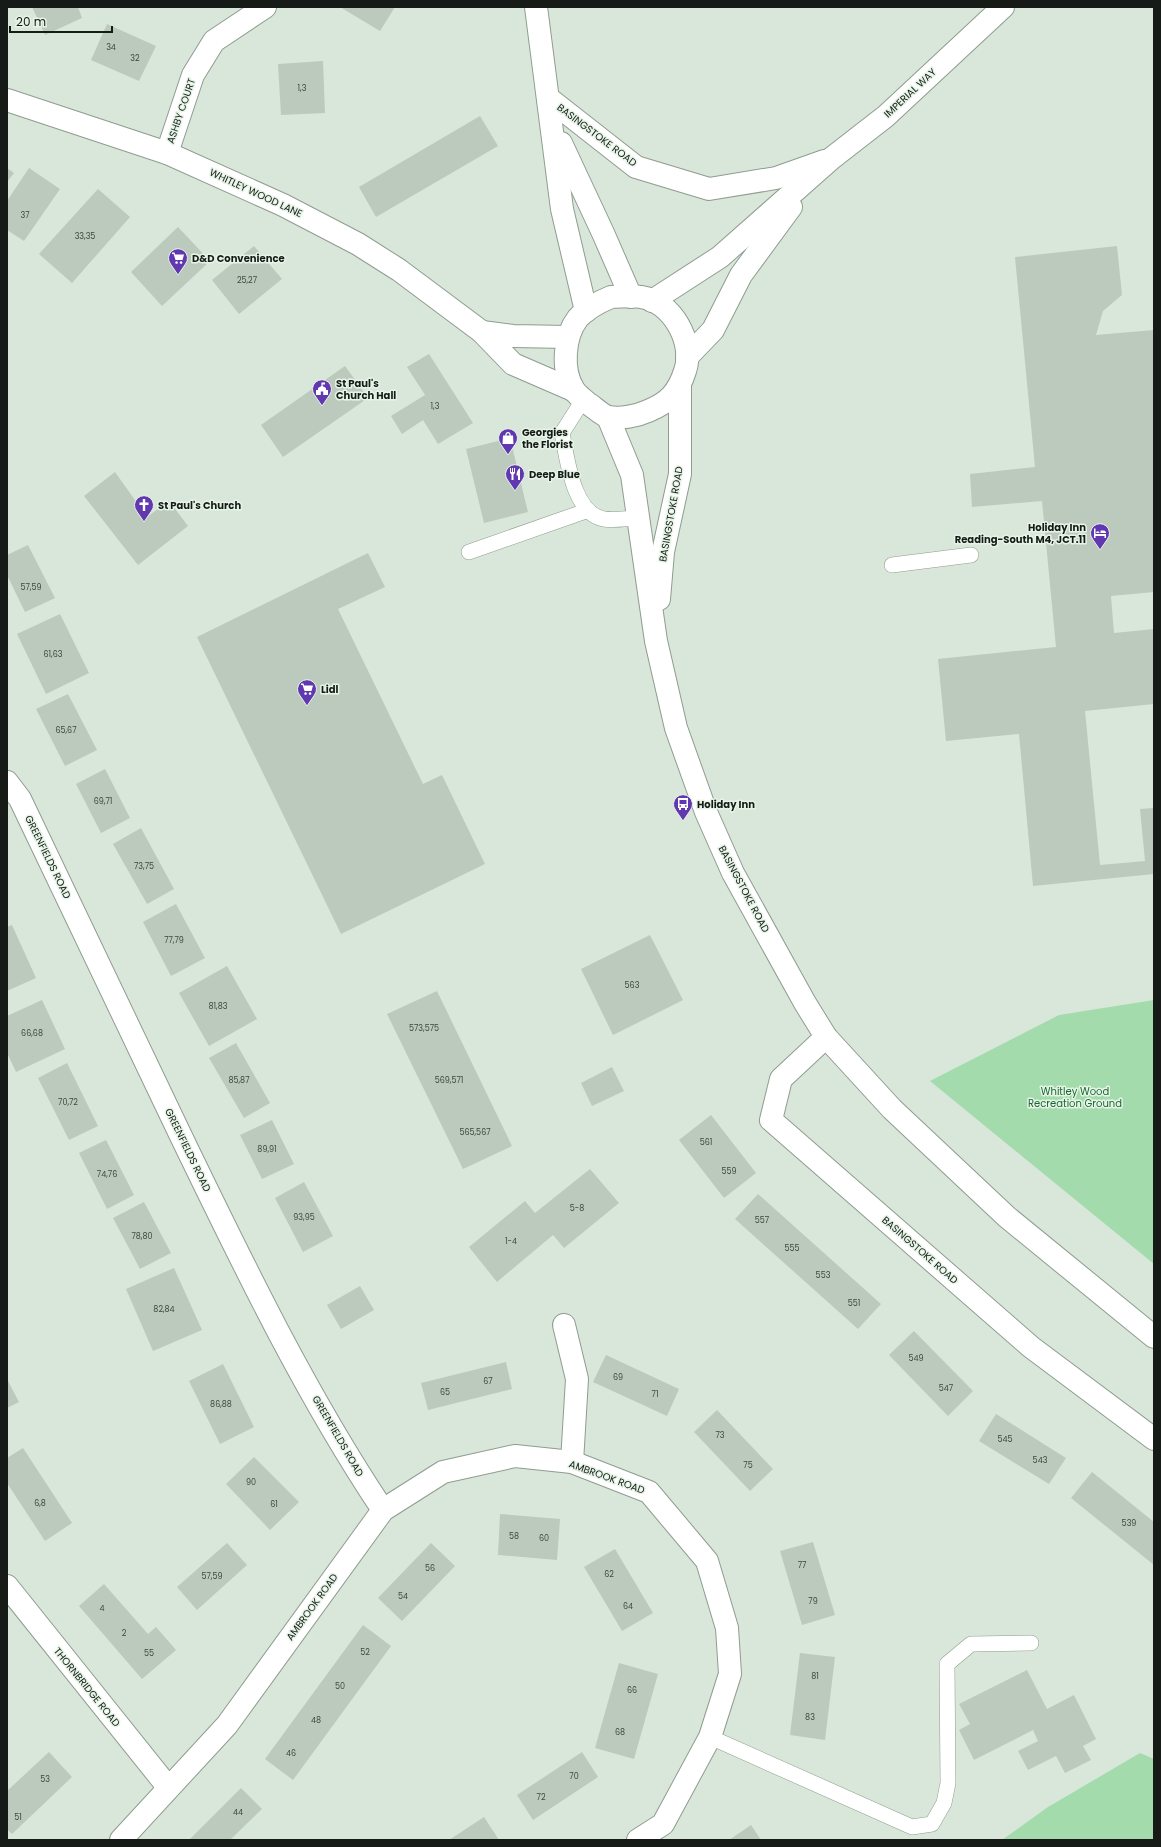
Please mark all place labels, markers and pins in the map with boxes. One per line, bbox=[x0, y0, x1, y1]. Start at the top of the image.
supermarket icon: D&D Convenience bbox=[167, 247, 189, 275]
place label: D&D Convenience bbox=[192, 251, 285, 266]
place label: St Paul's Church Hall bbox=[336, 376, 396, 403]
public building icon: St Paul's Church Hall bbox=[311, 378, 333, 406]
place label: Georgies the Florist bbox=[522, 425, 573, 452]
shop icon: Georgies the Florist bbox=[497, 427, 519, 455]
restaurant icon: Deep Blue bbox=[504, 463, 526, 491]
place label: Deep Blue bbox=[529, 467, 580, 482]
church icon: St Paul's Church bbox=[133, 494, 155, 522]
place label: St Paul's Church bbox=[158, 498, 241, 513]
place label: Holiday Inn Reading-South M4, JCT.11 bbox=[955, 520, 1086, 547]
hotel icon: Holiday Inn Reading-South M4, JCT.11 bbox=[1089, 522, 1111, 550]
supermarket icon: Lidl bbox=[296, 678, 318, 706]
place label: Lidl bbox=[321, 682, 339, 697]
bus stop icon: Holiday Inn bbox=[672, 793, 694, 821]
place label: Holiday Inn bbox=[697, 797, 755, 812]

